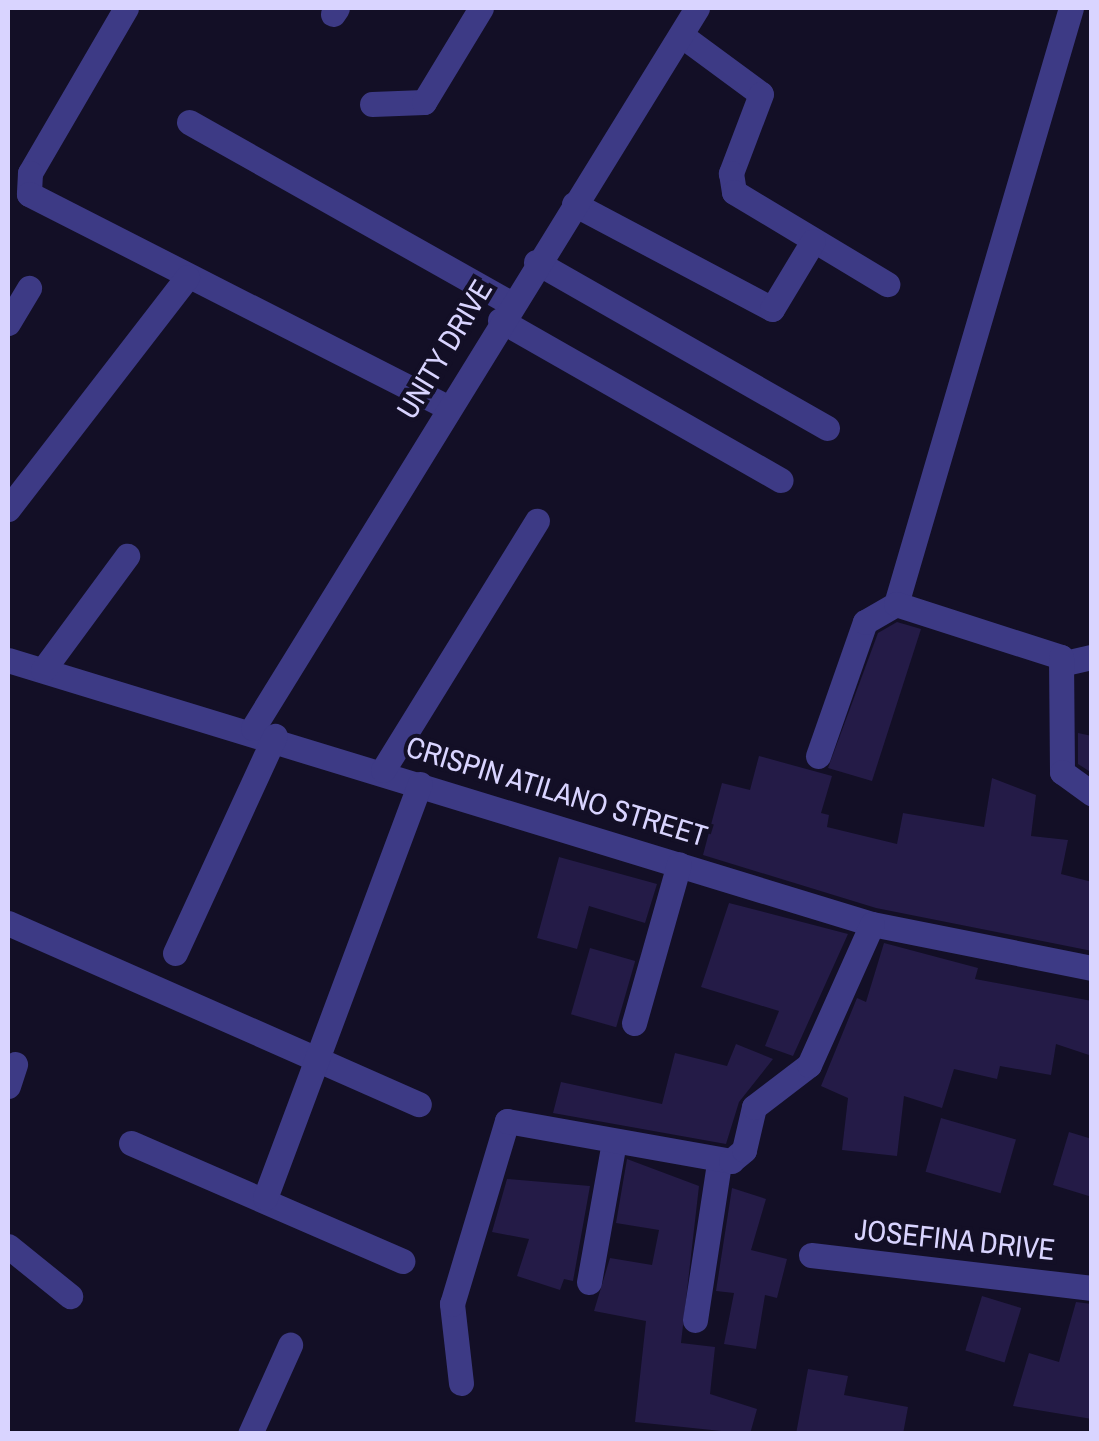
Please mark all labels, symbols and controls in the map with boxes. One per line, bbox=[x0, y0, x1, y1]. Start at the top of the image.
street label: UNITY DRIVE bbox=[388, 273, 500, 425]
street label: CRISPIN ATILANO STREET bbox=[402, 728, 712, 854]
street label: JOSEFINA DRIVE bbox=[853, 1211, 1057, 1267]

